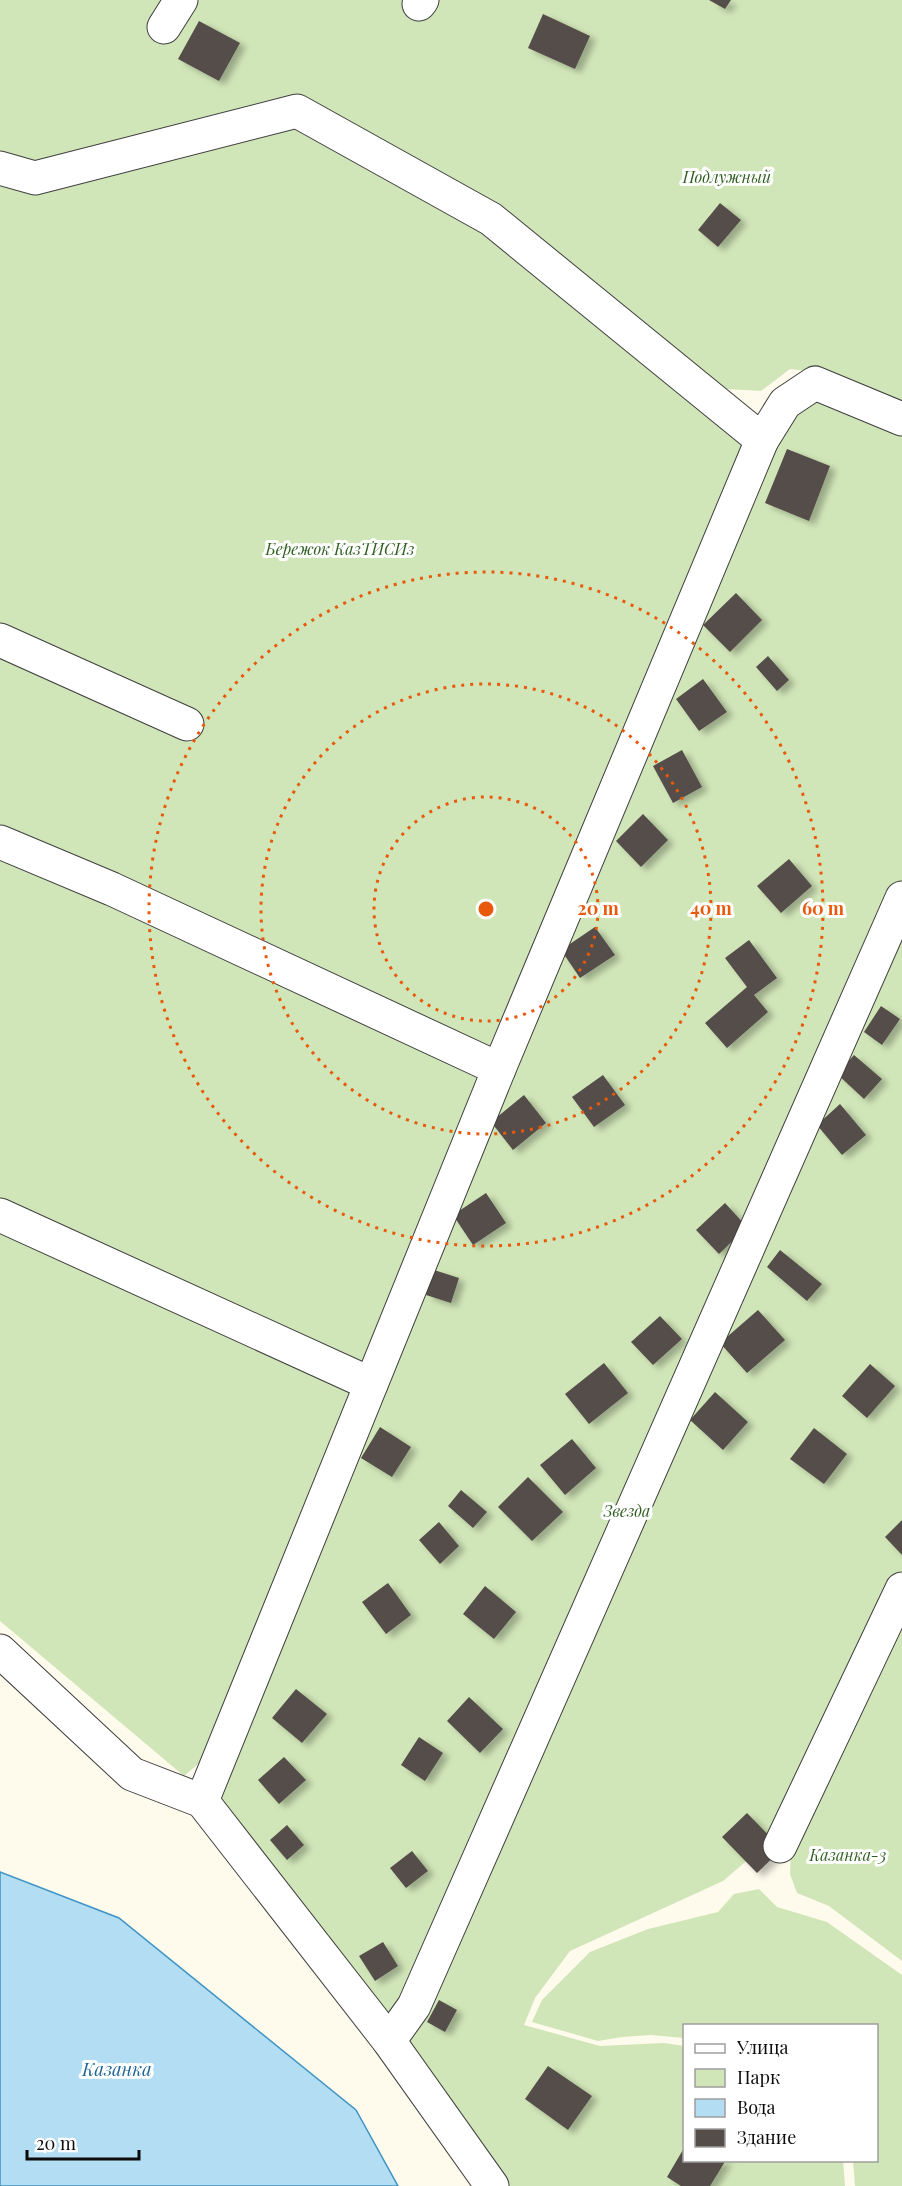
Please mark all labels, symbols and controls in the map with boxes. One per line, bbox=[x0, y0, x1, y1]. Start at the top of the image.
park label: Подлужный bbox=[682, 166, 772, 187]
park label: Бережок КазТИСИз bbox=[265, 538, 414, 559]
text: 20 m bbox=[577, 896, 619, 920]
text: 40 m bbox=[690, 896, 733, 920]
text: 60 m bbox=[802, 896, 845, 920]
centre of rings bbox=[476, 899, 496, 919]
park label: Звезда bbox=[603, 1500, 650, 1521]
park label: Казанка-3 bbox=[808, 1844, 887, 1865]
legend bbox=[683, 2024, 878, 2162]
text: Улица bbox=[736, 2035, 788, 2059]
water label: Казанка bbox=[81, 2057, 152, 2081]
text: Парк bbox=[737, 2065, 780, 2089]
text: Вода bbox=[737, 2095, 775, 2119]
scale bar bbox=[27, 2123, 140, 2161]
text: Здание bbox=[737, 2125, 796, 2149]
text: 20 m bbox=[36, 2131, 76, 2155]

